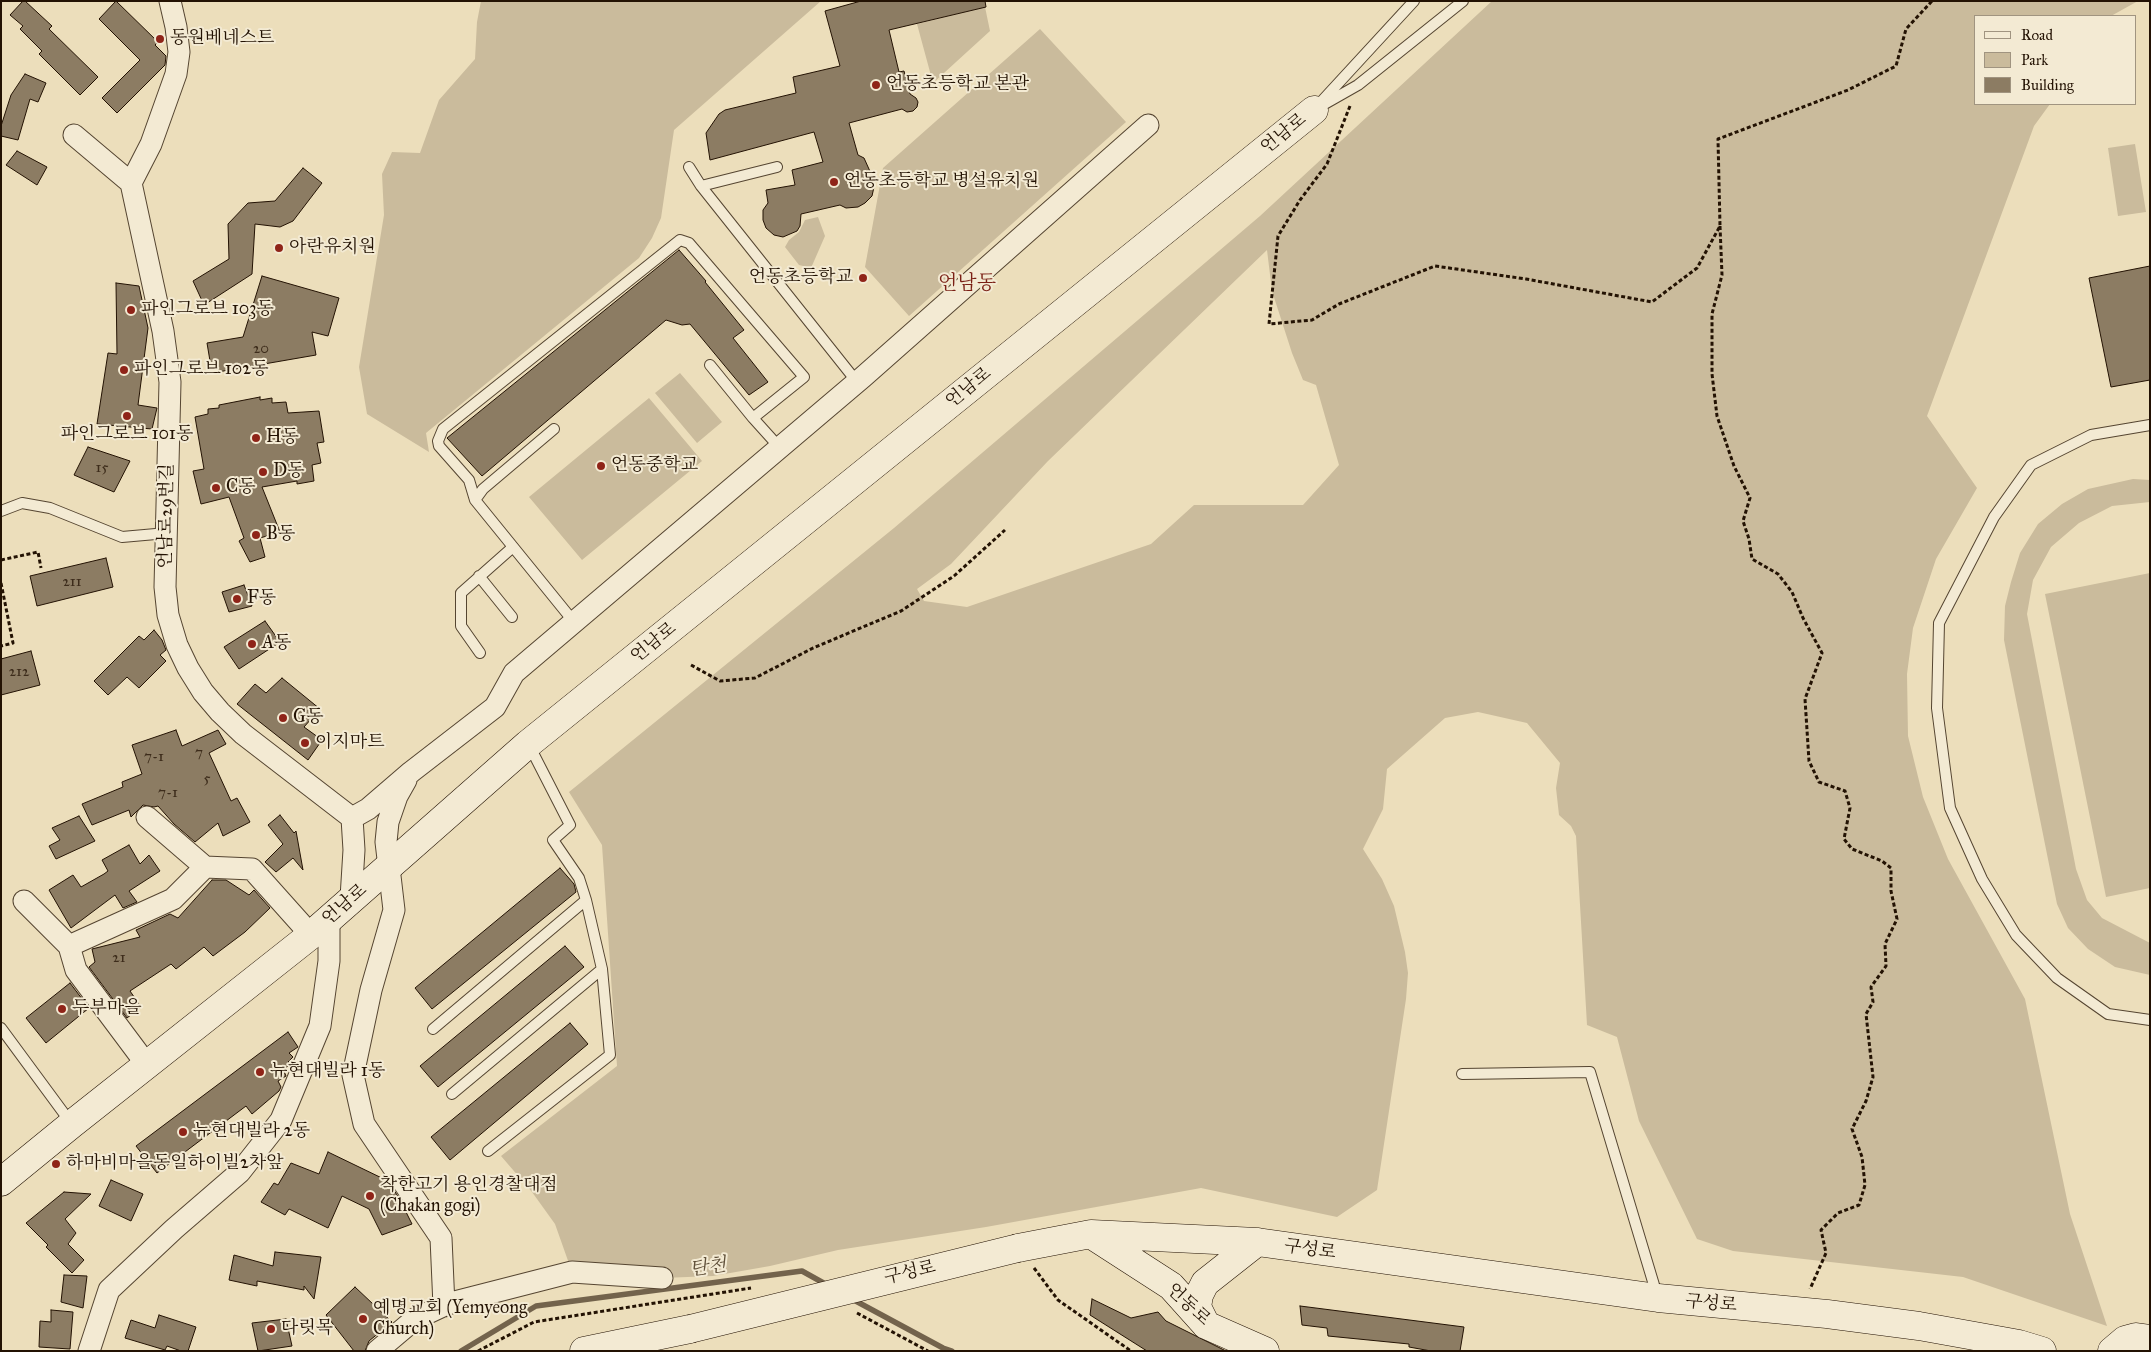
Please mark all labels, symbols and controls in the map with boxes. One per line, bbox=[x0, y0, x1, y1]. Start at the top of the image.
legend bbox=[1974, 15, 2136, 105]
text: Road bbox=[2021, 26, 2053, 44]
place label: 동원베네스트 bbox=[170, 28, 274, 50]
marker: 동원베네스트 bbox=[154, 33, 166, 45]
text: Park bbox=[2021, 51, 2048, 69]
place label: 언동초등학교 본관 bbox=[886, 74, 1029, 96]
text: Building bbox=[2021, 76, 2074, 94]
marker: 언동초등학교 본관 bbox=[870, 79, 882, 91]
street label: 언남로 bbox=[1257, 109, 1311, 159]
place label: 언동초등학교 병설유치원 bbox=[844, 171, 1039, 193]
marker: 언동초등학교 병설유치원 bbox=[828, 176, 840, 188]
place label: 아란유치원 bbox=[289, 237, 376, 259]
marker: 아란유치원 bbox=[273, 242, 285, 254]
place label: 언동초등학교 bbox=[749, 267, 853, 289]
marker: 언동초등학교 bbox=[857, 272, 869, 284]
district label: 언남동 bbox=[938, 272, 996, 296]
place label: 파인그로브 103동 bbox=[141, 299, 274, 321]
marker: 파인그로브 103동 bbox=[125, 304, 137, 316]
house number: 20 bbox=[253, 340, 269, 358]
place label: 파인그로브 102동 bbox=[134, 359, 269, 381]
street label: 언남로 bbox=[942, 363, 996, 413]
marker: 파인그로브 102동 bbox=[118, 364, 130, 376]
marker: 파인그로브 101동 bbox=[121, 410, 133, 422]
place label: 파인그로브 101동 bbox=[61, 424, 193, 446]
place label: H동 bbox=[266, 427, 299, 449]
marker: H동 bbox=[250, 432, 262, 444]
place label: 언동중학교 bbox=[611, 455, 698, 477]
house number: 15 bbox=[96, 459, 108, 477]
marker: 언동중학교 bbox=[595, 460, 607, 472]
place label: D동 bbox=[273, 461, 305, 483]
street label: 언남로29번길 bbox=[155, 463, 179, 569]
marker: D동 bbox=[257, 466, 269, 478]
place label: C동 bbox=[226, 477, 256, 499]
marker: C동 bbox=[210, 482, 222, 494]
place label: B동 bbox=[266, 524, 295, 546]
marker: B동 bbox=[250, 529, 262, 541]
house number: 211 bbox=[62, 573, 82, 591]
place label: F동 bbox=[247, 588, 276, 610]
marker: F동 bbox=[231, 593, 243, 605]
street label: 언남로 bbox=[627, 618, 681, 668]
place label: A동 bbox=[262, 633, 292, 655]
marker: A동 bbox=[246, 638, 258, 650]
house number: 212 bbox=[9, 663, 29, 681]
place label: G동 bbox=[293, 707, 324, 729]
marker: G동 bbox=[277, 712, 289, 724]
place label: 이지마트 bbox=[315, 732, 385, 754]
marker: 이지마트 bbox=[299, 737, 311, 749]
house number: 7 bbox=[195, 744, 203, 762]
house number: 7-1 bbox=[144, 748, 164, 766]
house number: 5 bbox=[204, 770, 210, 788]
house number: 7-1 bbox=[158, 784, 178, 802]
street label: 언남로 bbox=[318, 880, 372, 930]
house number: 21 bbox=[112, 949, 126, 967]
place label: 두부마을 bbox=[72, 998, 142, 1020]
marker: 두부마을 bbox=[56, 1003, 68, 1015]
place label: 뉴현대빌라 1동 bbox=[270, 1061, 385, 1083]
marker: 뉴현대빌라 1동 bbox=[254, 1066, 266, 1078]
place label: 뉴현대빌라 2동 bbox=[193, 1121, 310, 1143]
marker: 뉴현대빌라 2동 bbox=[177, 1126, 189, 1138]
place label: 하마비마을동일하이빌2차앞 bbox=[66, 1153, 284, 1175]
marker: 하마비마을동일하이빌2차앞 bbox=[50, 1158, 62, 1170]
place label: 착한고기 용인경찰대점 (Chakan gogi) bbox=[380, 1175, 558, 1218]
marker: 착한고기 용인경찰대점 (Chakan gogi) bbox=[364, 1190, 376, 1202]
street label: 구성로 bbox=[1283, 1236, 1337, 1264]
water label: 탄천 bbox=[688, 1254, 728, 1282]
street label: 구성로 bbox=[882, 1257, 938, 1289]
street label: 언동로 bbox=[1162, 1279, 1214, 1331]
street label: 구성로 bbox=[1684, 1291, 1738, 1317]
place label: 예명교회 (Yemyeong Church) bbox=[373, 1298, 527, 1340]
marker: 예명교회 (Yemyeong Church) bbox=[357, 1313, 369, 1325]
place label: 다릿목 bbox=[281, 1318, 333, 1340]
marker: 다릿목 bbox=[265, 1323, 277, 1335]

